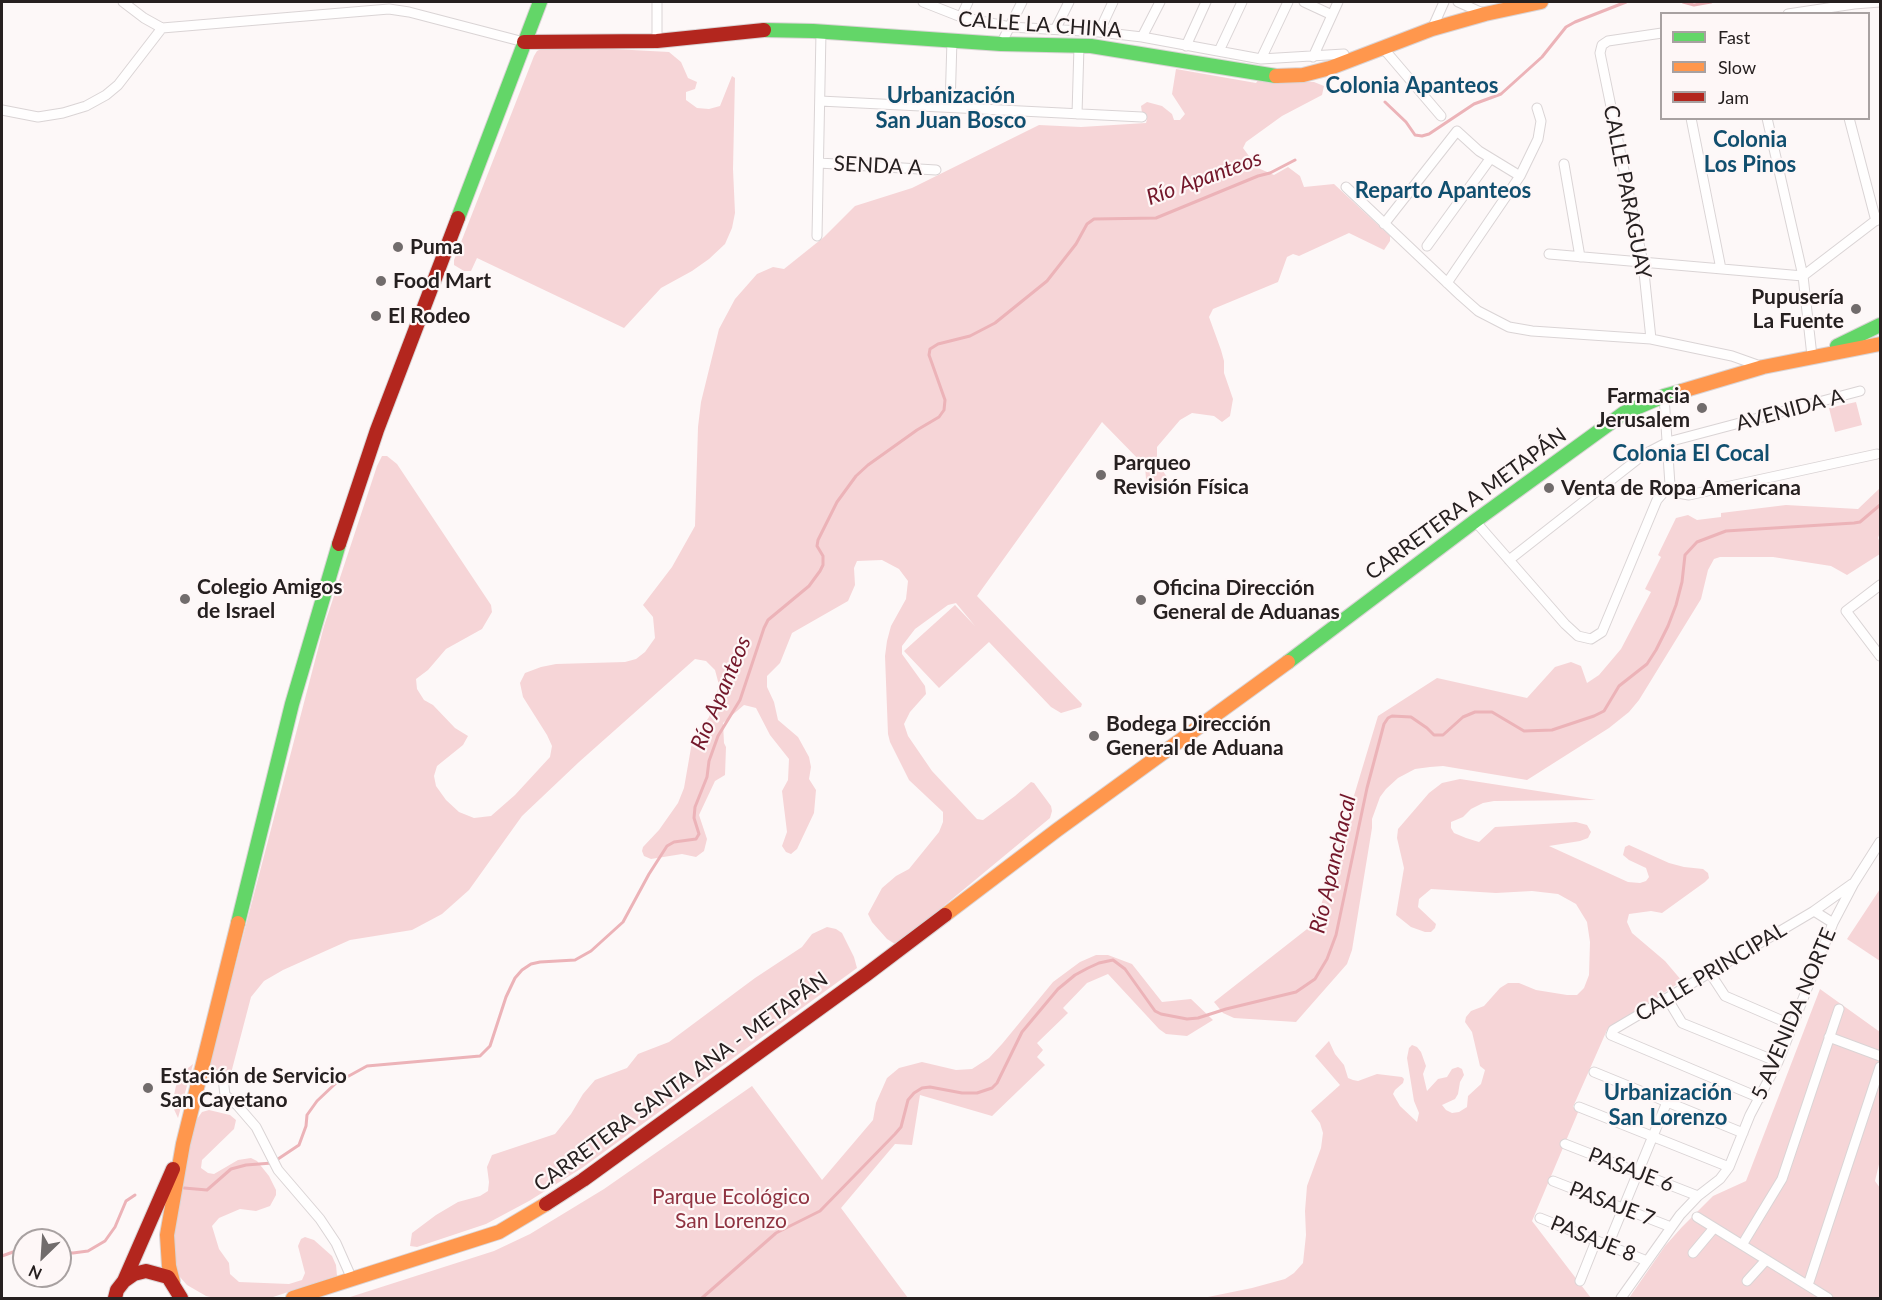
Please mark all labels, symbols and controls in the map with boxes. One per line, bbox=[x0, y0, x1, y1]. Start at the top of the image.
street label: CALLE LA CHINA bbox=[957, 7, 1123, 43]
legend bbox=[1660, 12, 1870, 120]
text: Fast bbox=[1718, 26, 1750, 48]
text: Slow bbox=[1718, 56, 1756, 78]
district label: Colonia Apanteos bbox=[1326, 73, 1498, 99]
district label: Urbanización San Juan Bosco bbox=[876, 83, 1026, 134]
text: Jam bbox=[1718, 86, 1749, 108]
street label: CALLE PARAGUAY bbox=[1598, 103, 1656, 281]
district label: Colonia Los Pinos bbox=[1704, 127, 1796, 178]
water label: Río Apanteos bbox=[1143, 145, 1265, 211]
street label: SENDA A bbox=[833, 151, 923, 181]
district label: Reparto Apanteos bbox=[1355, 178, 1531, 204]
place label: Puma bbox=[410, 234, 463, 260]
marker: Puma bbox=[391, 240, 405, 254]
place label: Food Mart bbox=[393, 268, 491, 294]
marker: Food Mart bbox=[374, 274, 388, 288]
place label: Pupusería La Fuente bbox=[1751, 284, 1844, 334]
marker: Pupusería La Fuente bbox=[1849, 302, 1863, 316]
place label: El Rodeo bbox=[388, 303, 470, 329]
marker: El Rodeo bbox=[369, 309, 383, 323]
place label: Farmacia Jerusalem bbox=[1597, 383, 1690, 433]
street label: AVENIDA A bbox=[1733, 384, 1847, 436]
marker: Farmacia Jerusalem bbox=[1695, 401, 1709, 415]
street label: CARRETERA A METAPÁN bbox=[1361, 423, 1571, 585]
district label: Colonia El Cocal bbox=[1612, 441, 1770, 467]
place label: Parqueo Revisión Física bbox=[1113, 450, 1249, 500]
marker: Parqueo Revisión Física bbox=[1094, 468, 1108, 482]
place label: Venta de Ropa Americana bbox=[1561, 475, 1801, 501]
marker: Venta de Ropa Americana bbox=[1542, 481, 1556, 495]
place label: Colegio Amigos de Israel bbox=[197, 574, 342, 624]
place label: Oficina Dirección General de Aduanas bbox=[1153, 575, 1340, 625]
marker: Colegio Amigos de Israel bbox=[178, 592, 192, 606]
marker: Oficina Dirección General de Aduanas bbox=[1134, 593, 1148, 607]
water label: Río Apanteos bbox=[685, 632, 757, 754]
place label: Bodega Dirección General de Aduana bbox=[1106, 711, 1284, 761]
marker: Bodega Dirección General de Aduana bbox=[1087, 729, 1101, 743]
water label: Río Apanchacal bbox=[1304, 792, 1362, 936]
street label: CALLE PRINCIPAL bbox=[1631, 917, 1791, 1027]
street label: 5 AVENIDA NORTE bbox=[1746, 924, 1842, 1104]
street label: CARRETERA SANTA ANA - METAPÁN bbox=[529, 967, 833, 1197]
place label: Estación de Servicio San Cayetano bbox=[160, 1063, 347, 1113]
district label: Urbanización San Lorenzo bbox=[1604, 1080, 1732, 1132]
marker: Estación de Servicio San Cayetano bbox=[141, 1081, 155, 1095]
street label: PASAJE 6 bbox=[1585, 1142, 1677, 1198]
street label: PASAJE 7 bbox=[1566, 1176, 1658, 1232]
park label: Parque Ecológico San Lorenzo bbox=[652, 1184, 810, 1234]
street label: PASAJE 8 bbox=[1547, 1211, 1639, 1267]
north arrow bbox=[12, 1228, 72, 1288]
text: N bbox=[25, 1262, 45, 1284]

